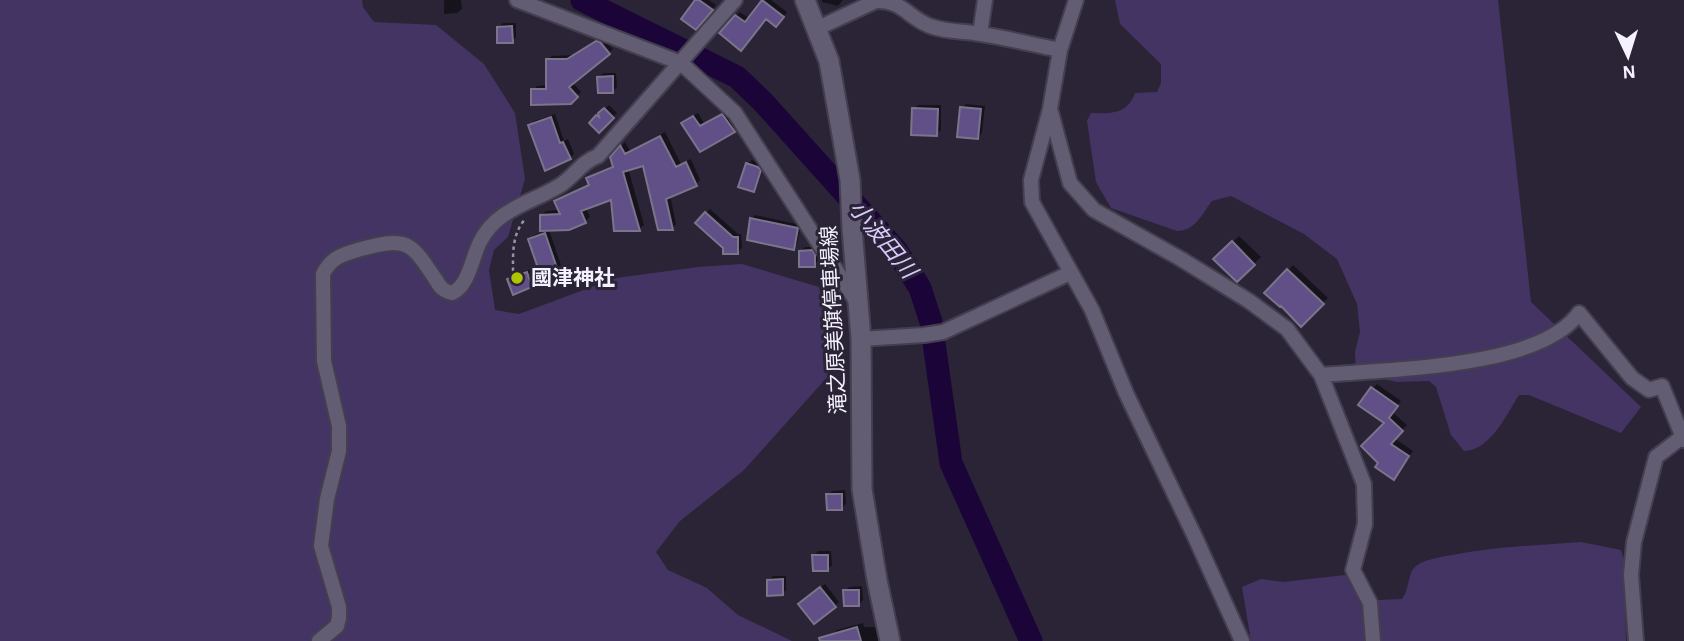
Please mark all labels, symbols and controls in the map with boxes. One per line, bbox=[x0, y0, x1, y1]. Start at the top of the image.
north arrow bbox=[1593, 21, 1663, 91]
text: N bbox=[1622, 62, 1636, 81]
water label: 小波田川 bbox=[844, 196, 923, 285]
street label: 滝之原美旗停車場線 bbox=[818, 225, 849, 415]
place label: 國津神社 bbox=[531, 266, 615, 289]
marker: 國津神社 bbox=[509, 270, 525, 286]

